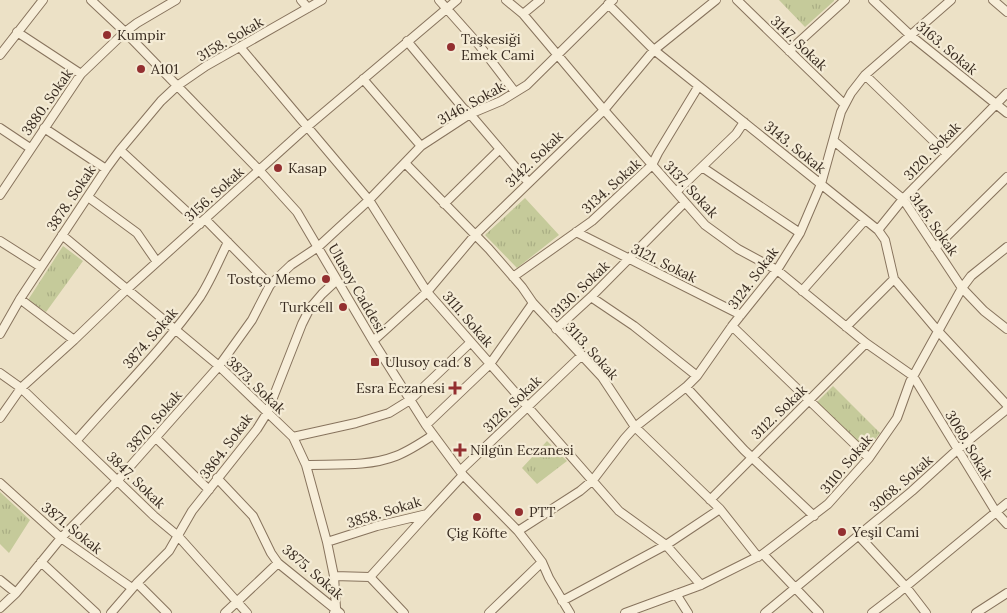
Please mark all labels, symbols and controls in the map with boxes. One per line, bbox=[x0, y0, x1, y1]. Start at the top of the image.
street label: 3158. Sokak bbox=[193, 12, 267, 65]
street label: 3147. Sokak bbox=[767, 12, 831, 75]
street label: 3163. Sokak bbox=[913, 17, 982, 79]
place label: Kumpir bbox=[117, 26, 166, 44]
marker: Kumpir bbox=[101, 29, 113, 41]
place label: Taşkesiği Emek Cami bbox=[461, 30, 535, 64]
marker: Taşkesiği Emek Cami bbox=[445, 41, 457, 53]
place label: A101 bbox=[150, 60, 179, 78]
marker: A101 bbox=[135, 63, 147, 75]
street label: 3880. Sokak bbox=[17, 65, 77, 139]
street label: 3146. Sokak bbox=[434, 77, 508, 129]
street label: 3143. Sokak bbox=[761, 117, 830, 178]
street label: 3120. Sokak bbox=[900, 118, 965, 184]
street label: 3142. Sokak bbox=[501, 127, 567, 191]
street label: 3134. Sokak bbox=[578, 154, 645, 217]
street label: 3137. Sokak bbox=[660, 157, 722, 222]
place label: Kasap bbox=[288, 159, 327, 177]
street label: 3878. Sokak bbox=[42, 161, 100, 234]
street label: 3156. Sokak bbox=[180, 162, 248, 225]
marker: Kasap bbox=[272, 162, 284, 174]
street label: 3145. Sokak bbox=[906, 189, 963, 260]
street label: 3121. Sokak bbox=[628, 239, 700, 287]
street label: Ulusoy Caddesi bbox=[324, 240, 390, 336]
street label: 3124. Sokak bbox=[724, 243, 783, 313]
street label: 3130. Sokak bbox=[547, 256, 613, 321]
place label: Tostço Memo bbox=[227, 270, 316, 288]
marker: Tostço Memo bbox=[320, 273, 332, 285]
street label: 3111. Sokak bbox=[439, 287, 498, 351]
place label: Turkcell bbox=[280, 298, 333, 316]
marker: Turkcell bbox=[337, 301, 349, 313]
street label: 3874. Sokak bbox=[119, 303, 182, 372]
street label: 3113. Sokak bbox=[561, 318, 623, 384]
street label: 3873. Sokak bbox=[223, 352, 290, 418]
place label: Ulusoy cad. 8 bbox=[385, 353, 471, 371]
marker: Ulusoy cad. 8 bbox=[369, 356, 381, 368]
street label: 3126. Sokak bbox=[479, 371, 545, 436]
place label: Esra Eczanesi bbox=[356, 379, 445, 397]
street label: 3112. Sokak bbox=[747, 381, 811, 443]
marker: Esra Eczanesi bbox=[449, 382, 461, 394]
street label: 3870. Sokak bbox=[122, 386, 186, 456]
street label: 3069. Sokak bbox=[941, 407, 997, 483]
street label: 3864. Sokak bbox=[196, 410, 257, 482]
street label: 3110. Sokak bbox=[816, 430, 876, 497]
place label: Nilgün Eczanesi bbox=[470, 441, 574, 459]
marker: Nilgün Eczanesi bbox=[454, 444, 466, 456]
street label: 3847. Sokak bbox=[103, 448, 169, 513]
street label: 3068. Sokak bbox=[866, 450, 937, 515]
street label: 3858. Sokak bbox=[345, 492, 424, 532]
street label: 3871. Sokak bbox=[38, 498, 106, 558]
place label: PTT bbox=[529, 503, 555, 521]
marker: PTT bbox=[513, 506, 525, 518]
marker: Çig Köfte bbox=[471, 511, 483, 523]
place label: Yeşil Cami bbox=[851, 523, 919, 541]
place label: Çig Köfte bbox=[447, 524, 508, 542]
marker: Yeşil Cami bbox=[836, 526, 848, 538]
street label: 3875. Sokak bbox=[279, 541, 348, 604]

